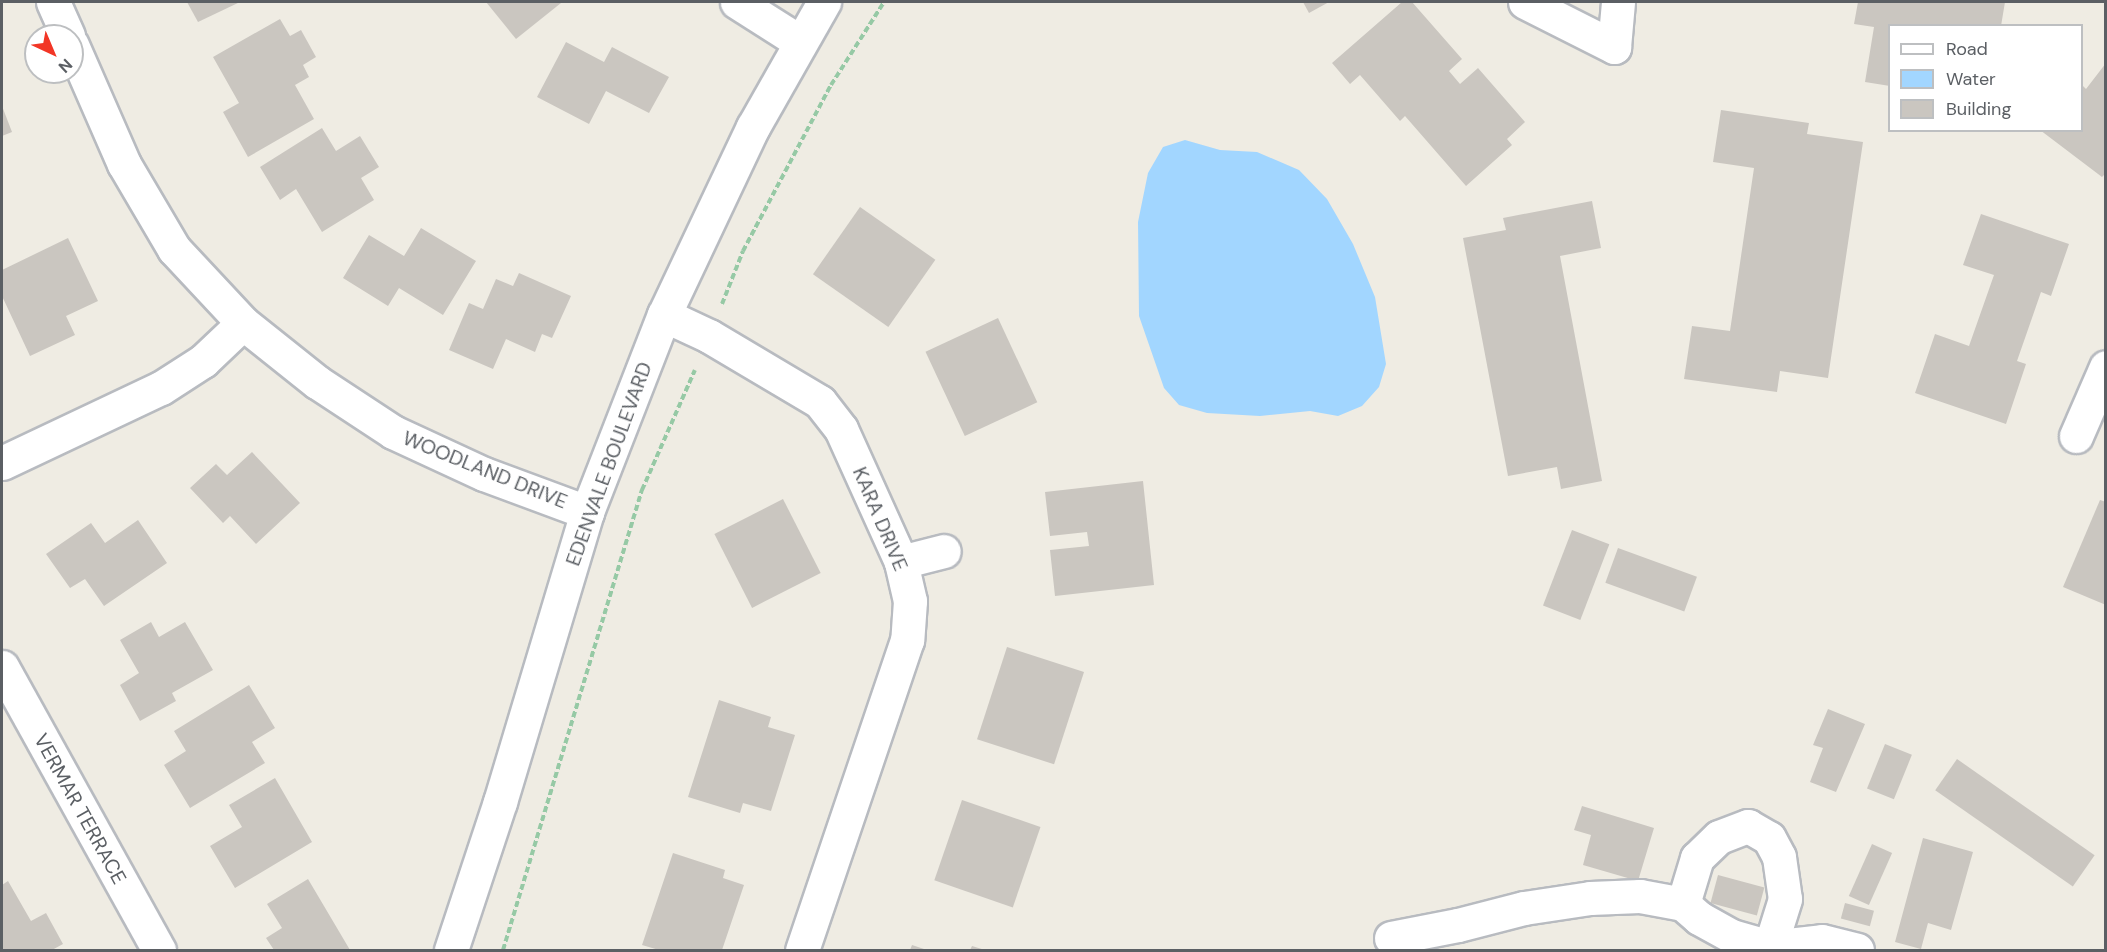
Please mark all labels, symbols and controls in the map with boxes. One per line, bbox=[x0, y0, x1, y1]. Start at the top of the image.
north arrow bbox=[24, 24, 84, 84]
legend bbox=[1888, 24, 2083, 132]
text: Road bbox=[1946, 37, 1988, 61]
text: N bbox=[54, 54, 77, 77]
text: Water bbox=[1946, 67, 1996, 91]
text: Building bbox=[1946, 97, 2011, 121]
street label: EDENVALE BOULEVARD bbox=[561, 359, 657, 569]
street label: WOODLAND DRIVE bbox=[399, 426, 571, 514]
street label: KARA DRIVE bbox=[847, 463, 913, 575]
street label: VERMAR TERRACE bbox=[29, 730, 131, 888]

